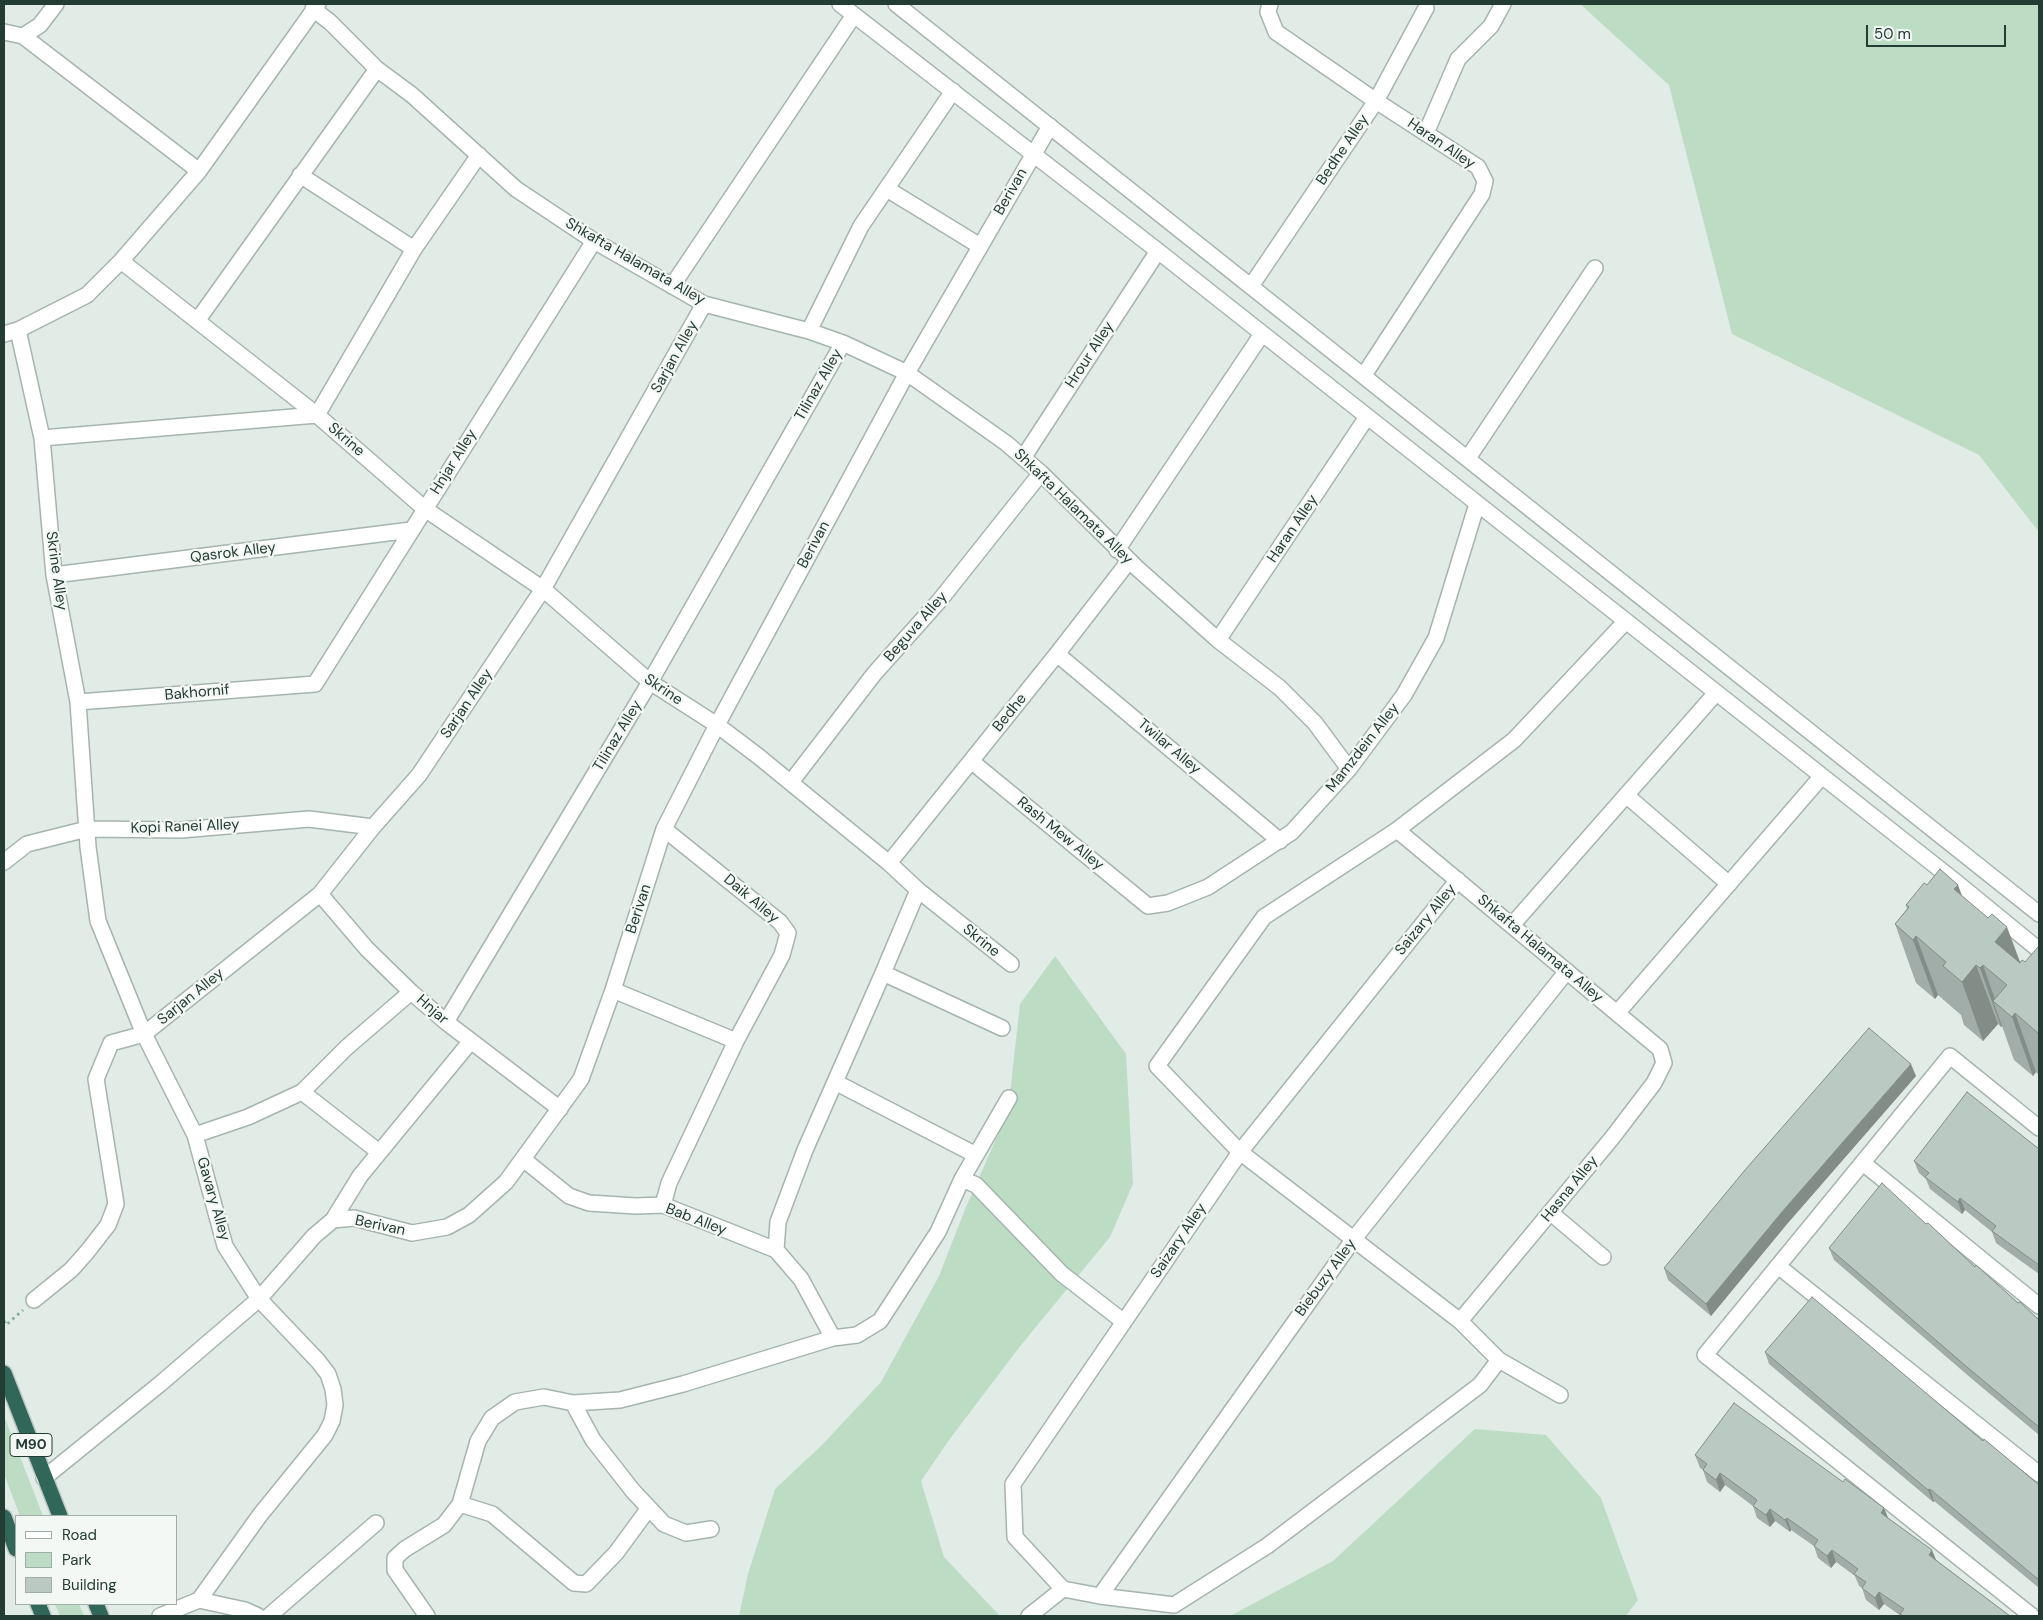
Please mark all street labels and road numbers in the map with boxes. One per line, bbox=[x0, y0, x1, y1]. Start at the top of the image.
street label: Bedhe Alley bbox=[1313, 111, 1373, 189]
street label: Haran Alley bbox=[1404, 115, 1478, 173]
street label: Berivan bbox=[990, 165, 1032, 219]
street label: Shkafta Halamata Alley bbox=[562, 215, 708, 309]
street label: Sarjan Alley bbox=[648, 318, 702, 396]
street label: Hrour Alley bbox=[1062, 318, 1118, 392]
street label: Tilinaz Alley bbox=[791, 346, 847, 424]
street label: Skrine bbox=[324, 419, 368, 461]
street label: Hnjar Alley bbox=[427, 426, 481, 498]
street label: Shkafta Halamata Alley bbox=[1010, 445, 1136, 569]
street label: Haran Alley bbox=[1264, 492, 1322, 566]
street label: Berivan bbox=[794, 518, 834, 572]
street label: Skrine Alley bbox=[42, 530, 70, 612]
street label: Qasrok Alley bbox=[189, 539, 277, 567]
street label: Beguva Alley bbox=[881, 588, 951, 666]
street label: Sarjan Alley bbox=[437, 666, 497, 742]
street label: Skrine bbox=[640, 671, 686, 709]
street label: Bakhornif bbox=[164, 681, 230, 705]
street label: Bedhe bbox=[989, 690, 1031, 736]
street label: Tilinaz Alley bbox=[590, 697, 646, 775]
street label: Mamzdein Alley bbox=[1323, 700, 1403, 796]
street label: Twilar Alley bbox=[1134, 715, 1204, 779]
street label: Rash Mew Alley bbox=[1013, 793, 1107, 875]
street label: Kopi Ranei Alley bbox=[130, 816, 240, 838]
street label: Daik Alley bbox=[720, 871, 782, 927]
street label: Saizary Alley bbox=[1392, 881, 1460, 959]
street label: Berivan bbox=[623, 882, 655, 936]
street label: Shkafta Halamata Alley bbox=[1473, 891, 1607, 1007]
street label: Skrine bbox=[959, 921, 1003, 961]
street label: Sarjan Alley bbox=[154, 965, 228, 1029]
street label: Hnjar bbox=[412, 991, 452, 1029]
street label: Hasna Alley bbox=[1538, 1152, 1602, 1226]
street label: Gavary Alley bbox=[192, 1155, 234, 1243]
street label: Bab Alley bbox=[663, 1200, 729, 1240]
street label: Saizary Alley bbox=[1147, 1200, 1211, 1282]
street label: Berivan bbox=[353, 1212, 407, 1240]
street label: Biebuzy Alley bbox=[1292, 1236, 1360, 1320]
road number: M90 bbox=[10, 1434, 52, 1456]

